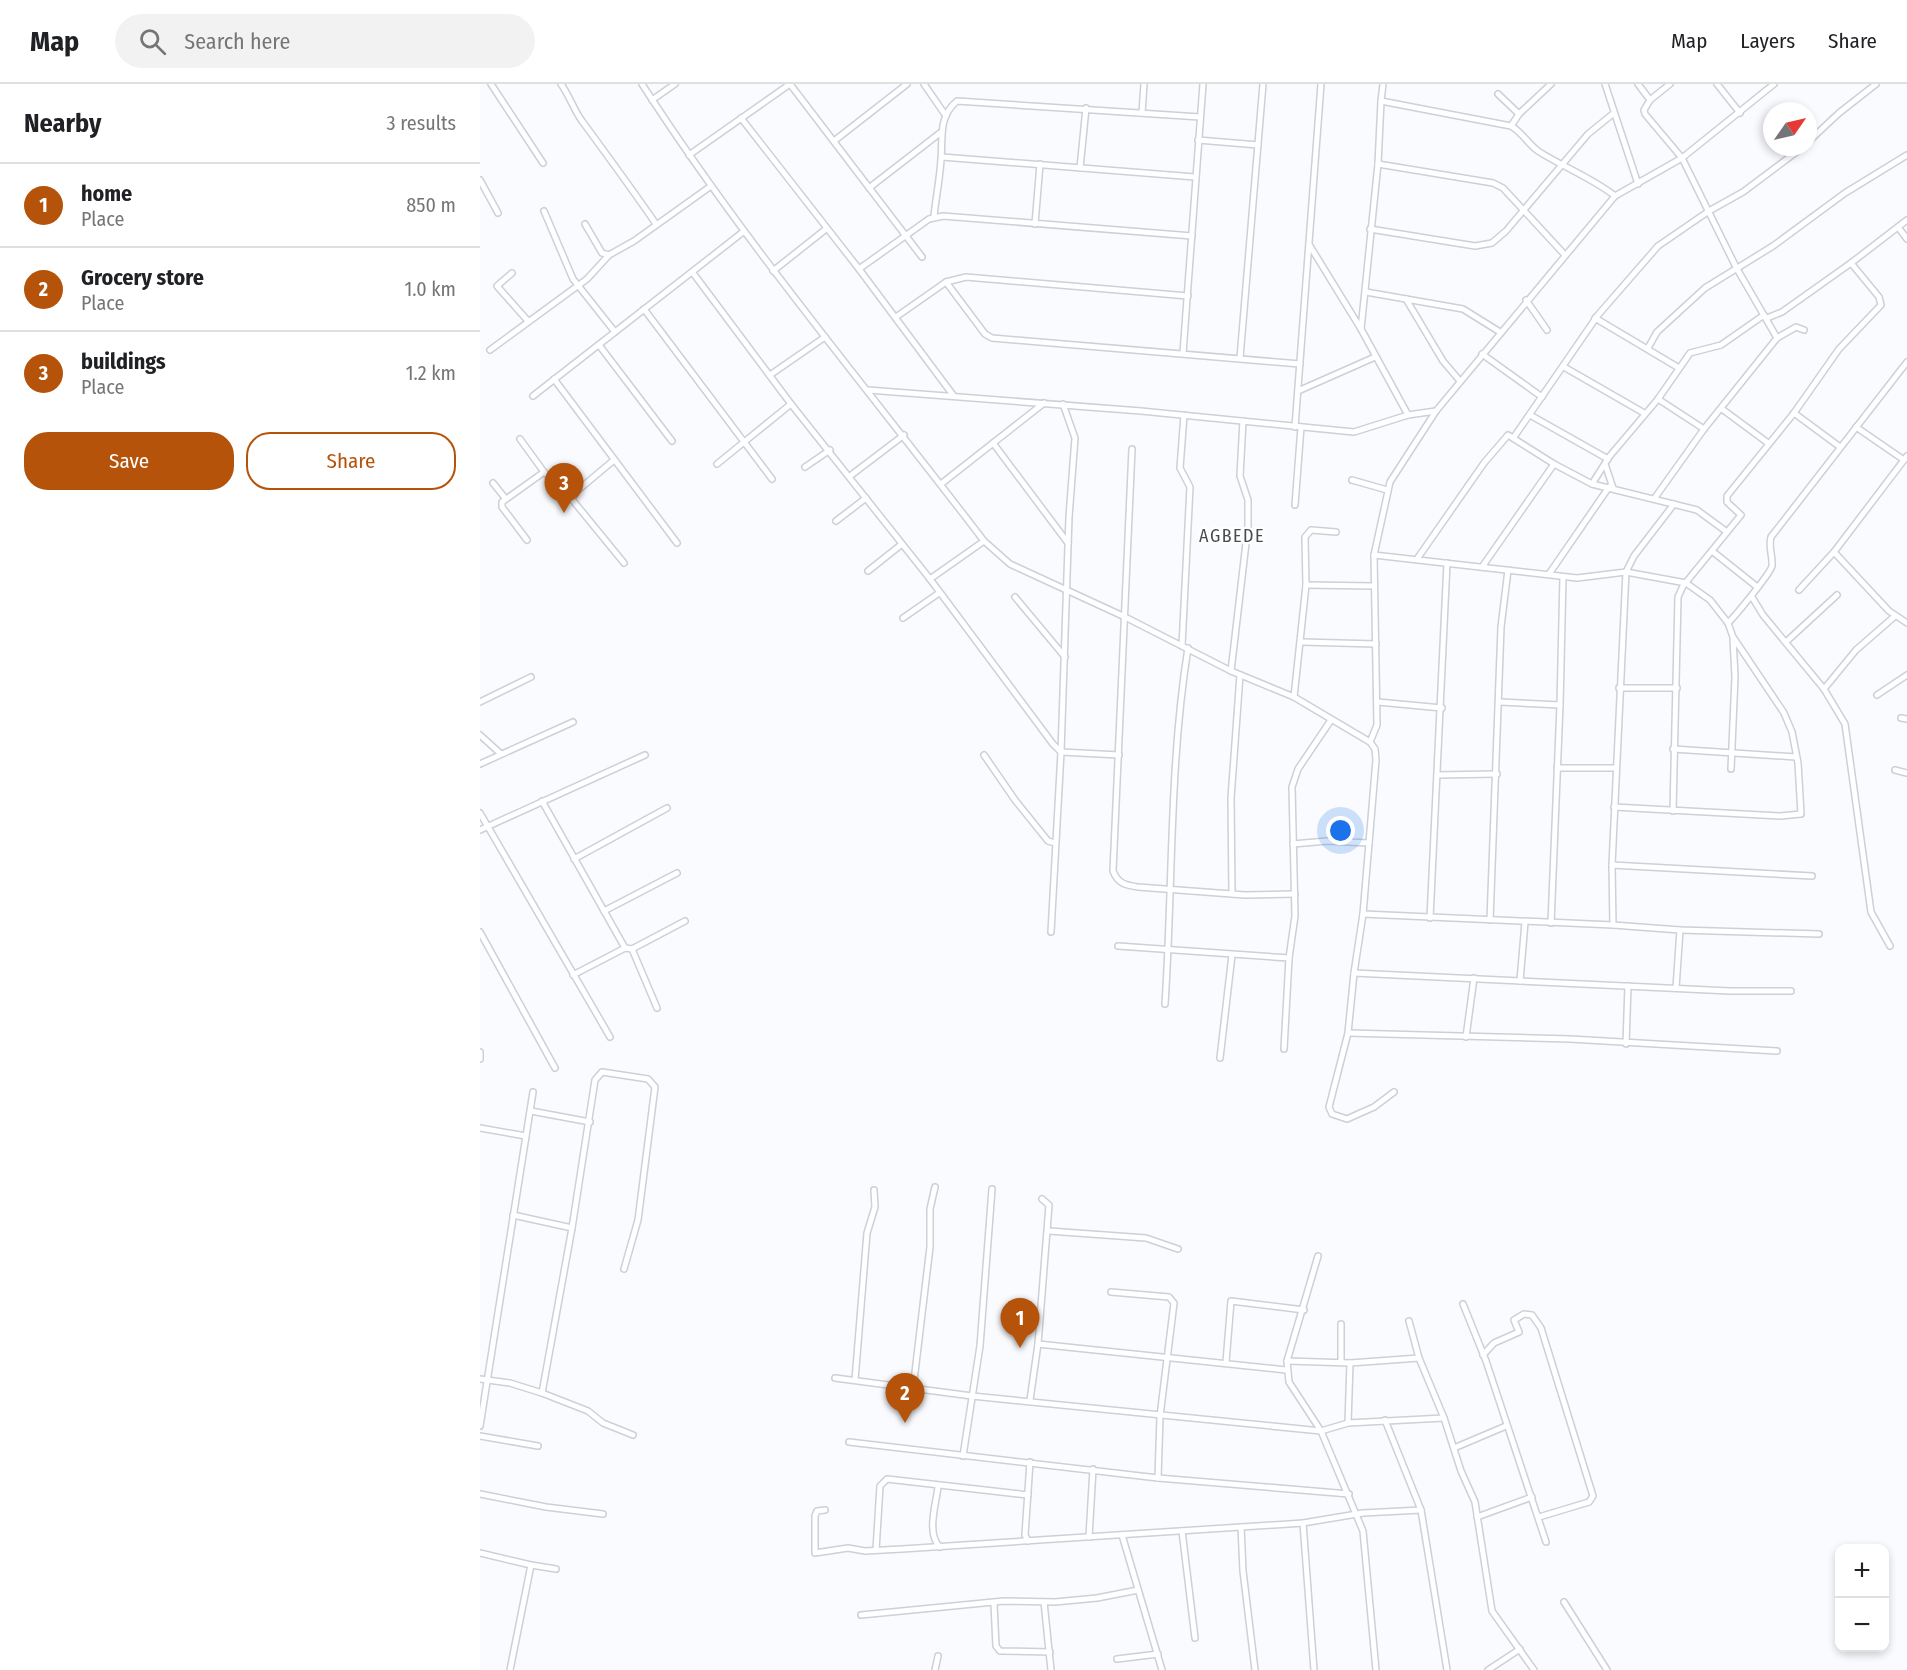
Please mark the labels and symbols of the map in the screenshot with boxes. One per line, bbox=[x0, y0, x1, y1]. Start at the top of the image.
north arrow bbox=[1763, 102, 1817, 156]
pin: 3 bbox=[544, 464, 584, 513]
district label: AGBEDE bbox=[1199, 525, 1265, 547]
your location bbox=[1326, 816, 1355, 845]
pin: 1 bbox=[1000, 1298, 1040, 1348]
pin: 2 bbox=[886, 1374, 924, 1423]

